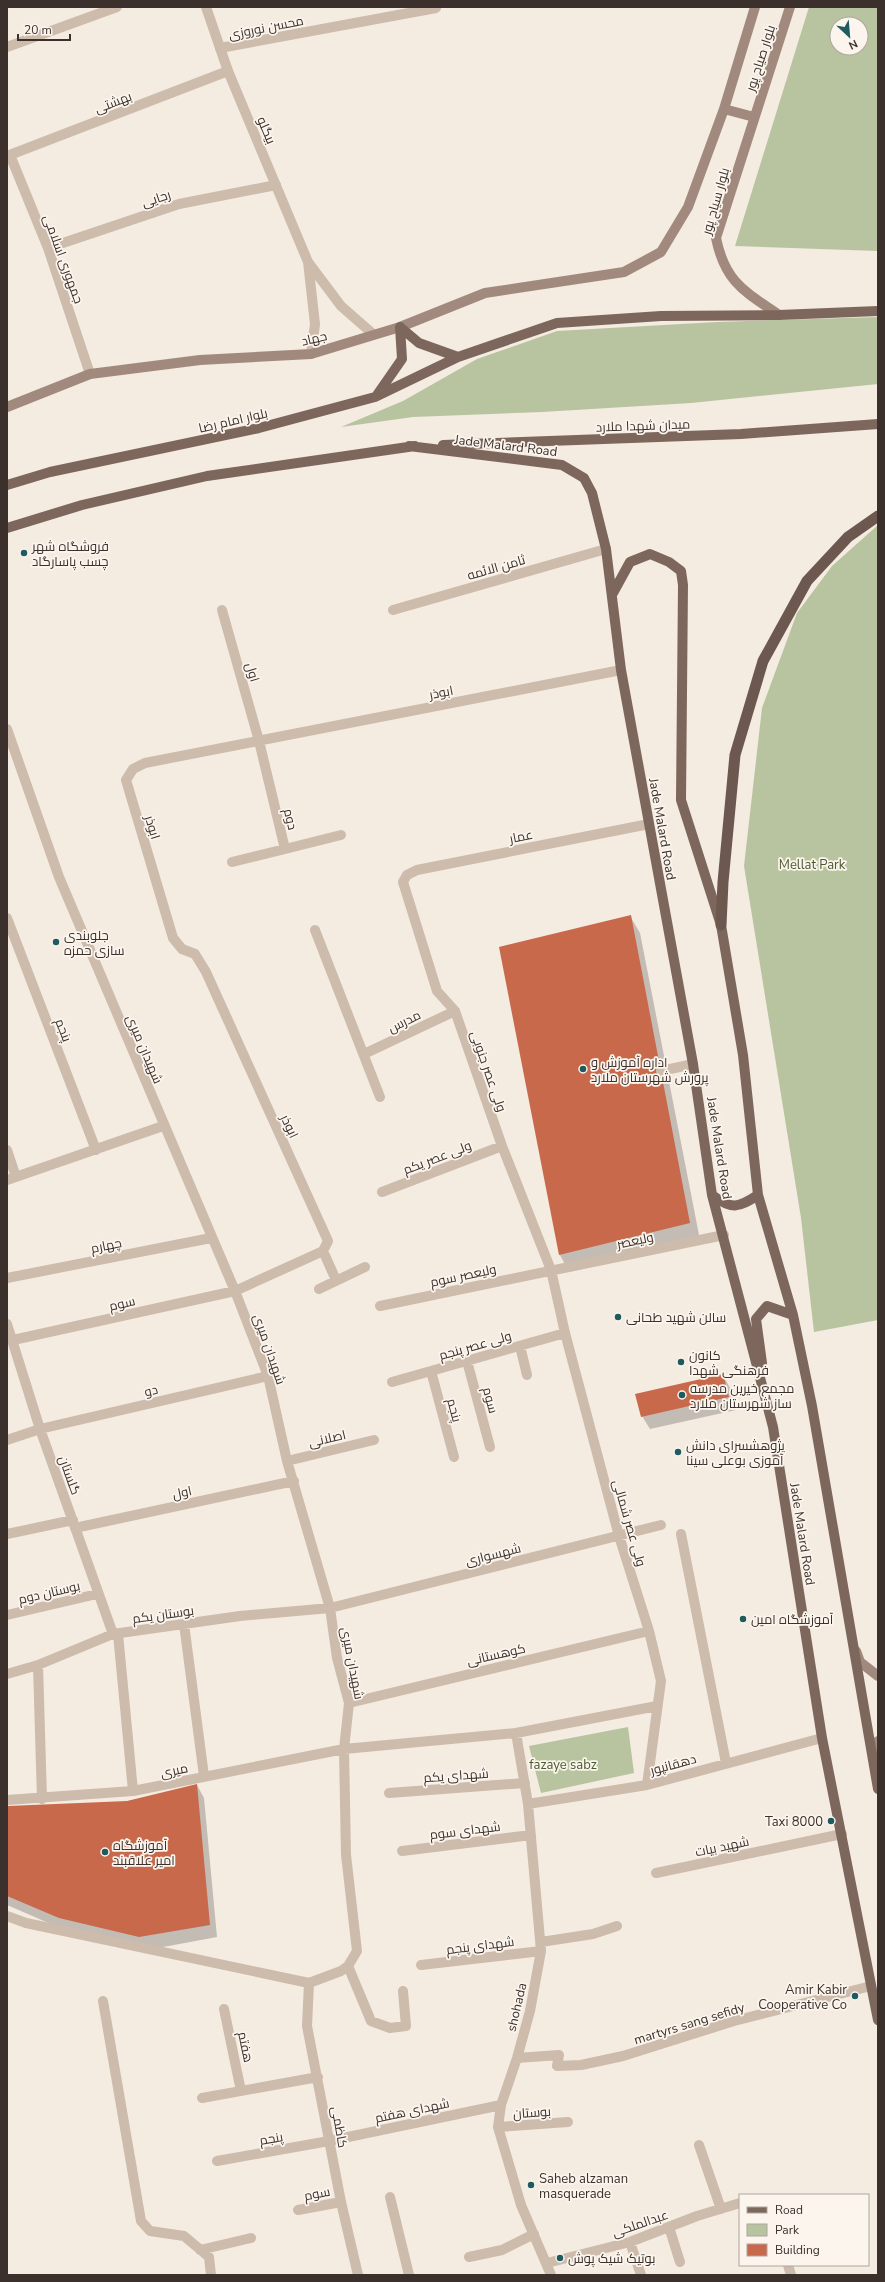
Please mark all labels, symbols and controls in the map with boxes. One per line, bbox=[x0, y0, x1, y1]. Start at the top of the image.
street label: محسن نوروزی bbox=[227, 12, 305, 44]
scale bar bbox=[18, 16, 70, 42]
north arrow bbox=[829, 16, 869, 56]
text: 20 m bbox=[24, 22, 52, 38]
street label: بلوار صیاح پور bbox=[741, 23, 780, 95]
text: N bbox=[846, 36, 860, 53]
street label: بهشتی bbox=[92, 88, 135, 118]
street label: بیگلو bbox=[252, 114, 280, 147]
street label: بلوار سیاح پور bbox=[698, 166, 734, 238]
street label: رجایی bbox=[140, 186, 173, 212]
street label: جمهوری اسلامی bbox=[39, 212, 87, 306]
street label: جهاد bbox=[300, 327, 329, 351]
street label: بلوار امام رضا bbox=[197, 404, 270, 438]
street label: میدان شهدا ملارد bbox=[595, 415, 691, 437]
street label: Jade Malard Road bbox=[452, 431, 558, 461]
place label: فروشگاه شهر چسب پاسارگاد bbox=[31, 538, 109, 571]
marker: فروشگاه شهر چسب پاسارگاد bbox=[19, 548, 29, 558]
street label: ثامن الائمه bbox=[465, 551, 528, 585]
street label: اول bbox=[241, 661, 263, 684]
street label: ابوذر bbox=[427, 682, 455, 704]
street label: Jade Malard Road bbox=[644, 776, 680, 882]
street label: دوم bbox=[279, 807, 301, 832]
street label: ابوذر bbox=[140, 812, 164, 841]
street label: عمار bbox=[507, 826, 535, 848]
park label: Mellat Park bbox=[779, 856, 846, 874]
place label: جلوبندی سازی حمزه bbox=[64, 927, 124, 960]
marker: جلوبندی سازی حمزه bbox=[51, 937, 61, 947]
street label: مدرس bbox=[385, 1006, 424, 1038]
street label: شهیدان میری bbox=[121, 1012, 167, 1087]
street label: پنجم bbox=[50, 1016, 76, 1045]
street label: ولی عصر جنوبی bbox=[466, 1028, 510, 1114]
place label: اداره آموزش و پرورش شهرستان ملارد bbox=[591, 1054, 709, 1087]
marker: اداره آموزش و پرورش شهرستان ملارد bbox=[578, 1064, 588, 1074]
street label: Jade Malard Road bbox=[702, 1095, 736, 1201]
street label: ابوذر bbox=[275, 1111, 302, 1141]
street label: ولی عصر یکم bbox=[401, 1137, 474, 1179]
street label: ولیعصر bbox=[614, 1228, 655, 1254]
street label: چهارم bbox=[89, 1234, 123, 1258]
street label: ولیعصر سوم bbox=[429, 1260, 498, 1292]
street label: سوم bbox=[107, 1292, 137, 1316]
place label: سالن شهید طحانی bbox=[626, 1309, 726, 1327]
street label: شهیدان میری bbox=[249, 1312, 290, 1387]
marker: سالن شهید طحانی bbox=[613, 1312, 623, 1322]
street label: ولی عصر پنجم bbox=[437, 1327, 514, 1365]
place label: کانون فرهنگی شهدا bbox=[689, 1347, 769, 1380]
marker: کانون فرهنگی شهدا bbox=[676, 1357, 686, 1367]
place label: مجمع خیرین مدرسه ساز شهرستان ملارد bbox=[690, 1380, 794, 1413]
street label: دو bbox=[143, 1381, 160, 1401]
street label: سوم bbox=[478, 1385, 502, 1415]
marker: مجمع خیرین مدرسه ساز شهرستان ملارد bbox=[677, 1390, 687, 1400]
street label: پنجم bbox=[442, 1396, 466, 1425]
street label: اصلانی bbox=[307, 1426, 348, 1452]
place label: پژوهشسرای دانش آموزی بوعلی سینا bbox=[686, 1437, 785, 1470]
marker: پژوهشسرای دانش آموزی بوعلی سینا bbox=[673, 1447, 683, 1457]
street label: گلستان bbox=[54, 1453, 84, 1497]
street label: ولی عصر شمالی bbox=[608, 1478, 650, 1569]
street label: Jade Malard Road bbox=[785, 1481, 819, 1587]
street label: اول bbox=[171, 1482, 193, 1504]
street label: شهسواری bbox=[464, 1539, 523, 1571]
street label: بوستان دوم bbox=[17, 1577, 82, 1609]
street label: بوستان یکم bbox=[131, 1602, 195, 1628]
place label: آموزشگاه امین bbox=[751, 1611, 834, 1629]
marker: آموزشگاه امین bbox=[738, 1614, 748, 1624]
street label: شهیدان میری bbox=[336, 1625, 368, 1701]
street label: کوهستانی bbox=[465, 1639, 527, 1670]
street label: دهقانپور bbox=[647, 1750, 698, 1780]
park label: fazaye sabz bbox=[529, 1756, 597, 1774]
street label: میری bbox=[159, 1759, 190, 1783]
street label: شهدای یکم bbox=[423, 1765, 489, 1787]
place label: Taxi 8000 bbox=[765, 1813, 823, 1831]
marker: Taxi 8000 bbox=[826, 1816, 836, 1826]
street label: شهدای سوم bbox=[429, 1818, 502, 1844]
street label: شهید بیات bbox=[694, 1832, 751, 1861]
place label: آموزشگاه امیر علاقبند bbox=[113, 1837, 175, 1870]
marker: آموزشگاه امیر علاقبند bbox=[100, 1847, 110, 1857]
street label: شهدای پنجم bbox=[445, 1933, 515, 1959]
street label: shohada bbox=[503, 1981, 531, 2033]
place label: Amir Kabir Cooperative Co bbox=[758, 1981, 847, 2014]
marker: Amir Kabir Cooperative Co bbox=[850, 1991, 860, 2001]
street label: martyrs sang sefidy bbox=[632, 1998, 747, 2049]
street label: هفتم bbox=[233, 2030, 257, 2064]
street label: شهدای هفتم bbox=[373, 2094, 451, 2128]
street label: بوستان bbox=[512, 2103, 552, 2123]
street label: کاظمی bbox=[327, 2105, 352, 2149]
street label: پنجم bbox=[258, 2128, 285, 2150]
place label: Saheb alzaman masquerade bbox=[539, 2170, 628, 2203]
marker: Saheb alzaman masquerade bbox=[526, 2180, 536, 2190]
street label: سوم bbox=[303, 2183, 332, 2205]
legend bbox=[739, 2194, 869, 2266]
text: Road bbox=[775, 2202, 803, 2218]
street label: عبدالملکی bbox=[610, 2206, 671, 2242]
text: Park bbox=[775, 2222, 800, 2238]
text: Building bbox=[775, 2242, 820, 2258]
place label: بوتیک شیک پوش bbox=[568, 2250, 656, 2268]
marker: بوتیک شیک پوش bbox=[555, 2253, 565, 2263]

